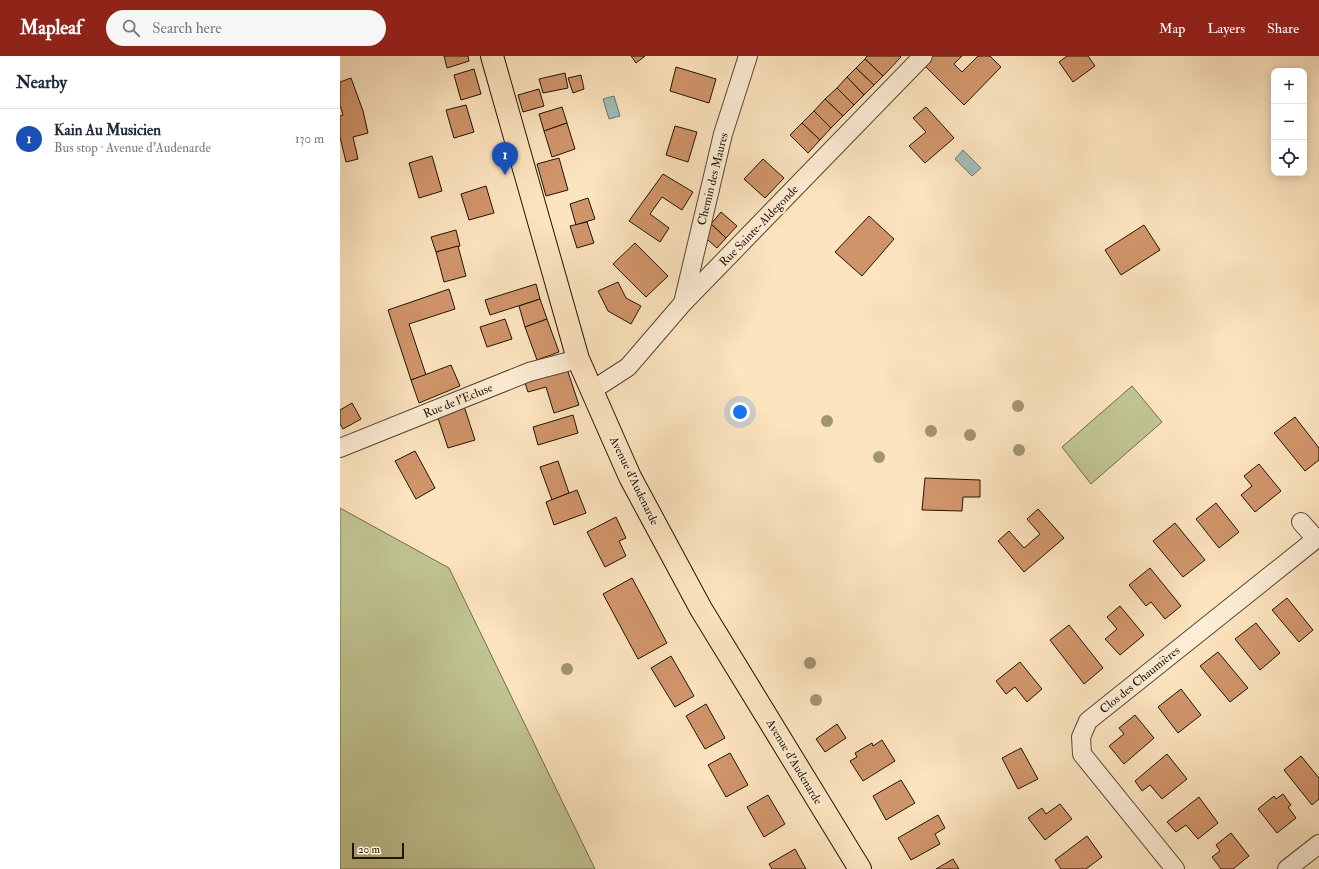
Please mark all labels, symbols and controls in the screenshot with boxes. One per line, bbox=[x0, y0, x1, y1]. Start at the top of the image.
search box bbox=[106, 10, 386, 46]
text: Mapleaf bbox=[20, 16, 82, 40]
icon: search bbox=[120, 17, 142, 39]
text: Search here bbox=[152, 19, 222, 38]
text: Map bbox=[1159, 20, 1185, 37]
text: Layers bbox=[1207, 20, 1245, 37]
text: Share bbox=[1267, 20, 1299, 37]
map controls bbox=[1271, 68, 1307, 176]
button: + bbox=[1271, 68, 1307, 104]
text: Nearby bbox=[16, 72, 67, 93]
button: − bbox=[1271, 104, 1307, 140]
text: Kain Au Musicien bbox=[54, 121, 161, 140]
text: 1 bbox=[27, 131, 31, 147]
text: 130 m bbox=[295, 131, 324, 147]
street label: Chemin des Maures bbox=[694, 131, 732, 227]
text: Bus stop · Avenue d'Audenarde bbox=[54, 140, 211, 156]
button: locate bbox=[1271, 140, 1307, 176]
pin: 1 bbox=[492, 142, 518, 175]
street label: Rue Sainte-Aldegonde bbox=[716, 182, 802, 270]
street label: Rue de l'Ecluse bbox=[421, 380, 495, 422]
your location bbox=[730, 402, 750, 422]
street label: Avenue d'Audenarde bbox=[606, 433, 662, 528]
street label: Clos des Chaumières bbox=[1097, 643, 1183, 717]
street label: Avenue d'Audenarde bbox=[762, 716, 825, 807]
scale bar bbox=[352, 841, 404, 860]
text: 20 m bbox=[358, 843, 380, 856]

